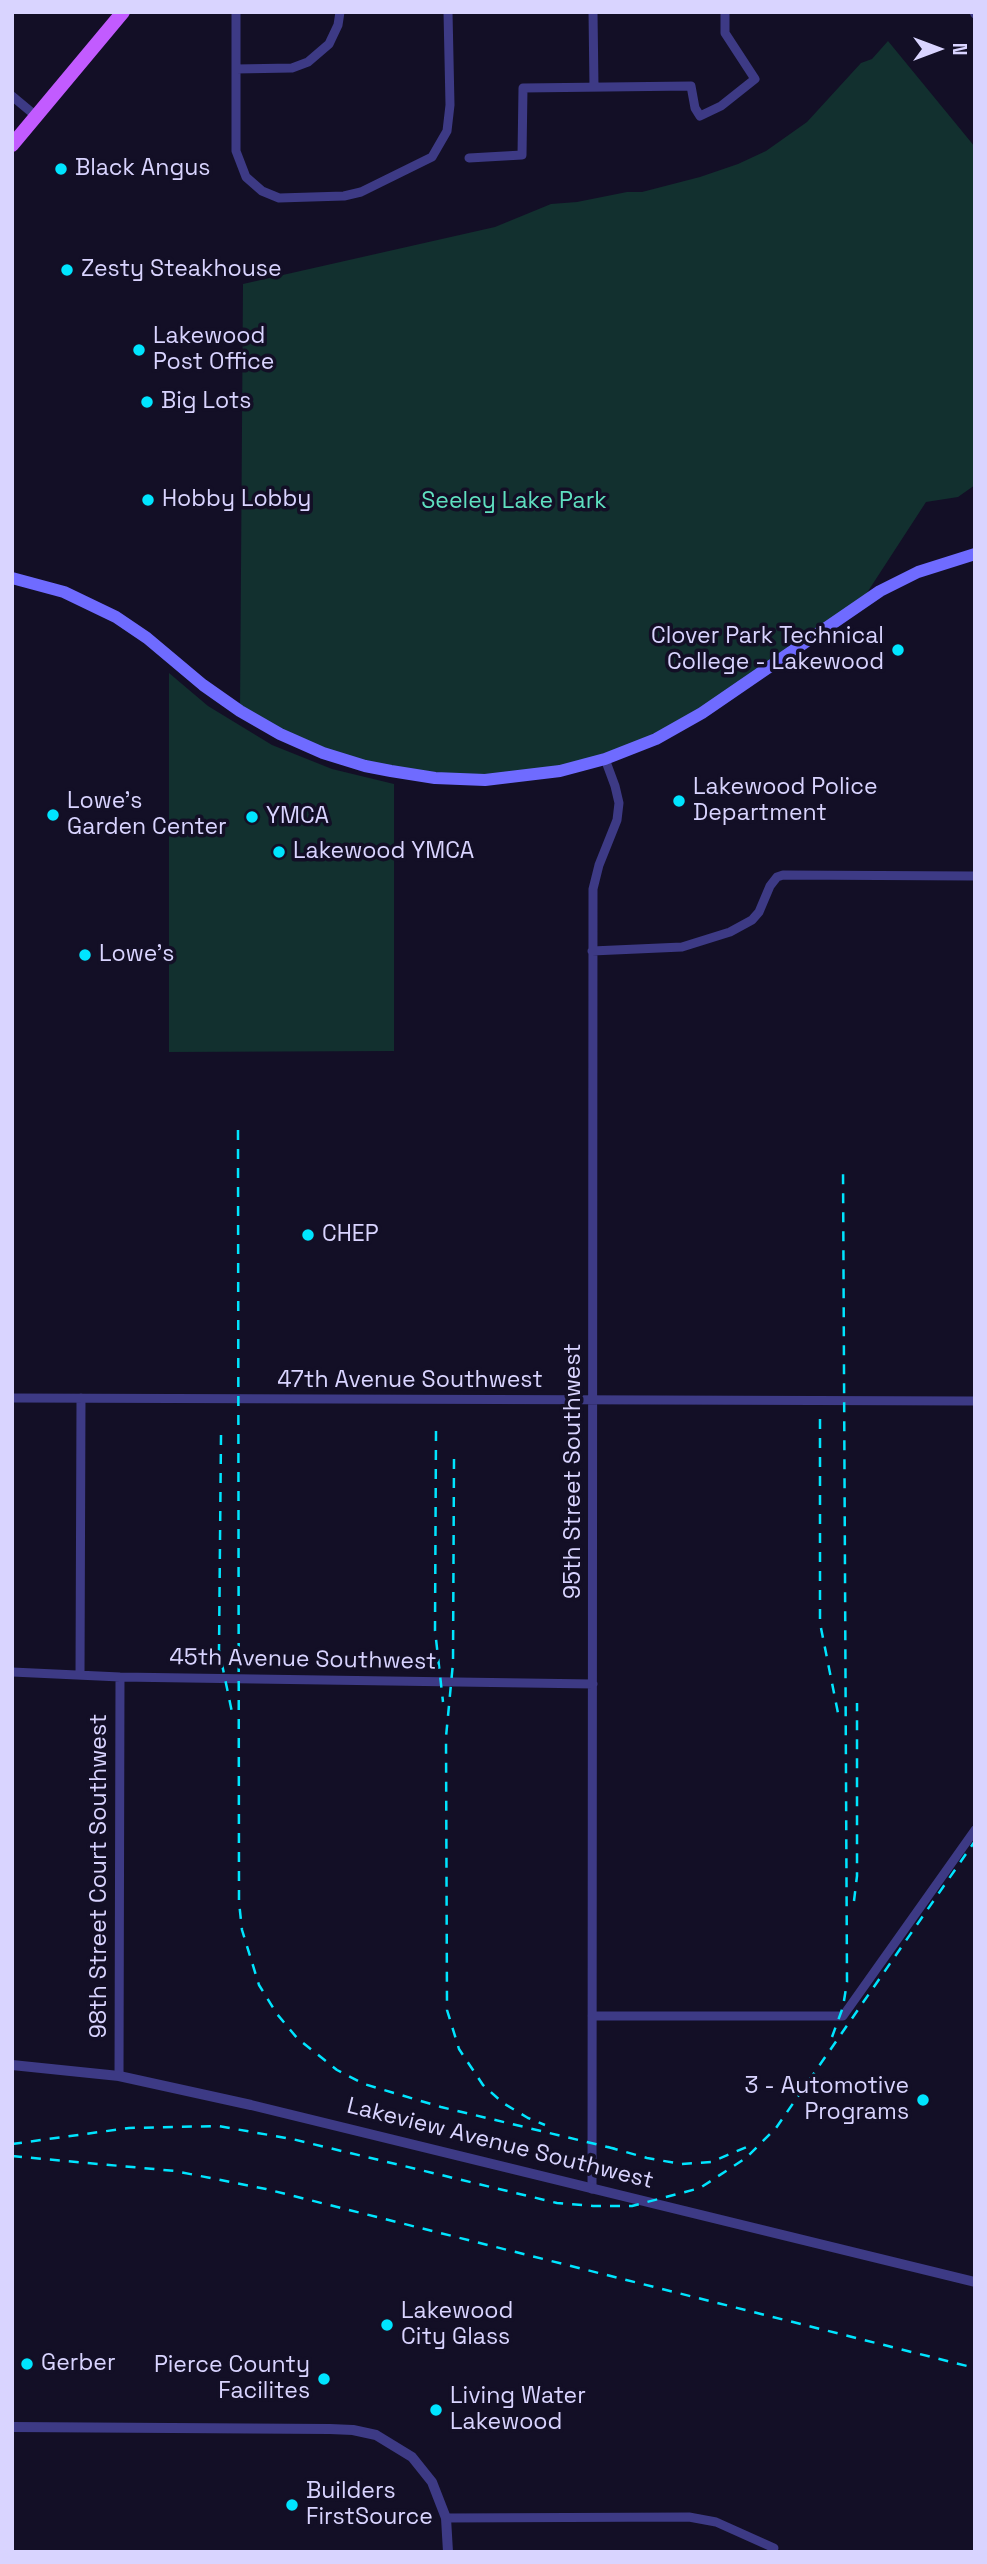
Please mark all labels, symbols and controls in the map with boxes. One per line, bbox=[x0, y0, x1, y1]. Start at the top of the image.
north arrow bbox=[903, 14, 973, 84]
text: N bbox=[947, 43, 972, 55]
place label: Black Angus bbox=[75, 155, 210, 183]
marker: Black Angus bbox=[53, 161, 69, 177]
place label: Zesty Steakhouse bbox=[81, 256, 282, 284]
marker: Zesty Steakhouse bbox=[59, 262, 75, 278]
place label: Lakewood Post Office bbox=[153, 323, 274, 377]
marker: Lakewood Post Office bbox=[131, 342, 147, 358]
place label: Big Lots bbox=[161, 388, 251, 416]
marker: Big Lots bbox=[139, 394, 155, 410]
place label: Hobby Lobby bbox=[162, 486, 311, 514]
park label: Seeley Lake Park bbox=[421, 488, 607, 516]
marker: Hobby Lobby bbox=[140, 492, 156, 508]
place label: Clover Park Technical College - Lakewood bbox=[651, 623, 884, 677]
marker: Clover Park Technical College - Lakewood bbox=[890, 642, 906, 658]
place label: Lakewood Police Department bbox=[693, 774, 878, 828]
place label: Lowe's Garden Center bbox=[67, 788, 227, 842]
marker: Lakewood Police Department bbox=[671, 793, 687, 809]
place label: YMCA bbox=[266, 803, 329, 831]
marker: Lowe's Garden Center bbox=[45, 807, 61, 823]
marker: YMCA bbox=[244, 809, 260, 825]
place label: Lakewood YMCA bbox=[293, 838, 474, 866]
marker: Lakewood YMCA bbox=[271, 844, 287, 860]
place label: Lowe's bbox=[99, 941, 174, 969]
marker: Lowe's bbox=[77, 947, 93, 963]
place label: CHEP bbox=[322, 1221, 379, 1249]
marker: CHEP bbox=[300, 1227, 316, 1243]
street label: 95th Street Southwest bbox=[560, 1343, 588, 1599]
street label: 47th Avenue Southwest bbox=[277, 1367, 543, 1395]
street label: 45th Avenue Southwest bbox=[169, 1644, 437, 1676]
street label: 98th Street Court Southwest bbox=[86, 1714, 114, 2038]
place label: 3 - Automotive Programs bbox=[745, 2073, 909, 2127]
marker: 3 - Automotive Programs bbox=[915, 2092, 931, 2108]
street label: Lakeview Avenue Southwest bbox=[344, 2093, 656, 2195]
place label: Lakewood City Glass bbox=[401, 2298, 513, 2352]
marker: Lakewood City Glass bbox=[379, 2317, 395, 2333]
place label: Gerber bbox=[41, 2350, 116, 2378]
place label: Pierce County Facilites bbox=[154, 2352, 310, 2406]
marker: Gerber bbox=[19, 2356, 35, 2372]
marker: Pierce County Facilites bbox=[316, 2371, 332, 2387]
place label: Living Water Lakewood bbox=[450, 2383, 586, 2437]
marker: Living Water Lakewood bbox=[428, 2402, 444, 2418]
place label: Builders FirstSource bbox=[306, 2478, 433, 2532]
marker: Builders FirstSource bbox=[284, 2497, 300, 2513]

